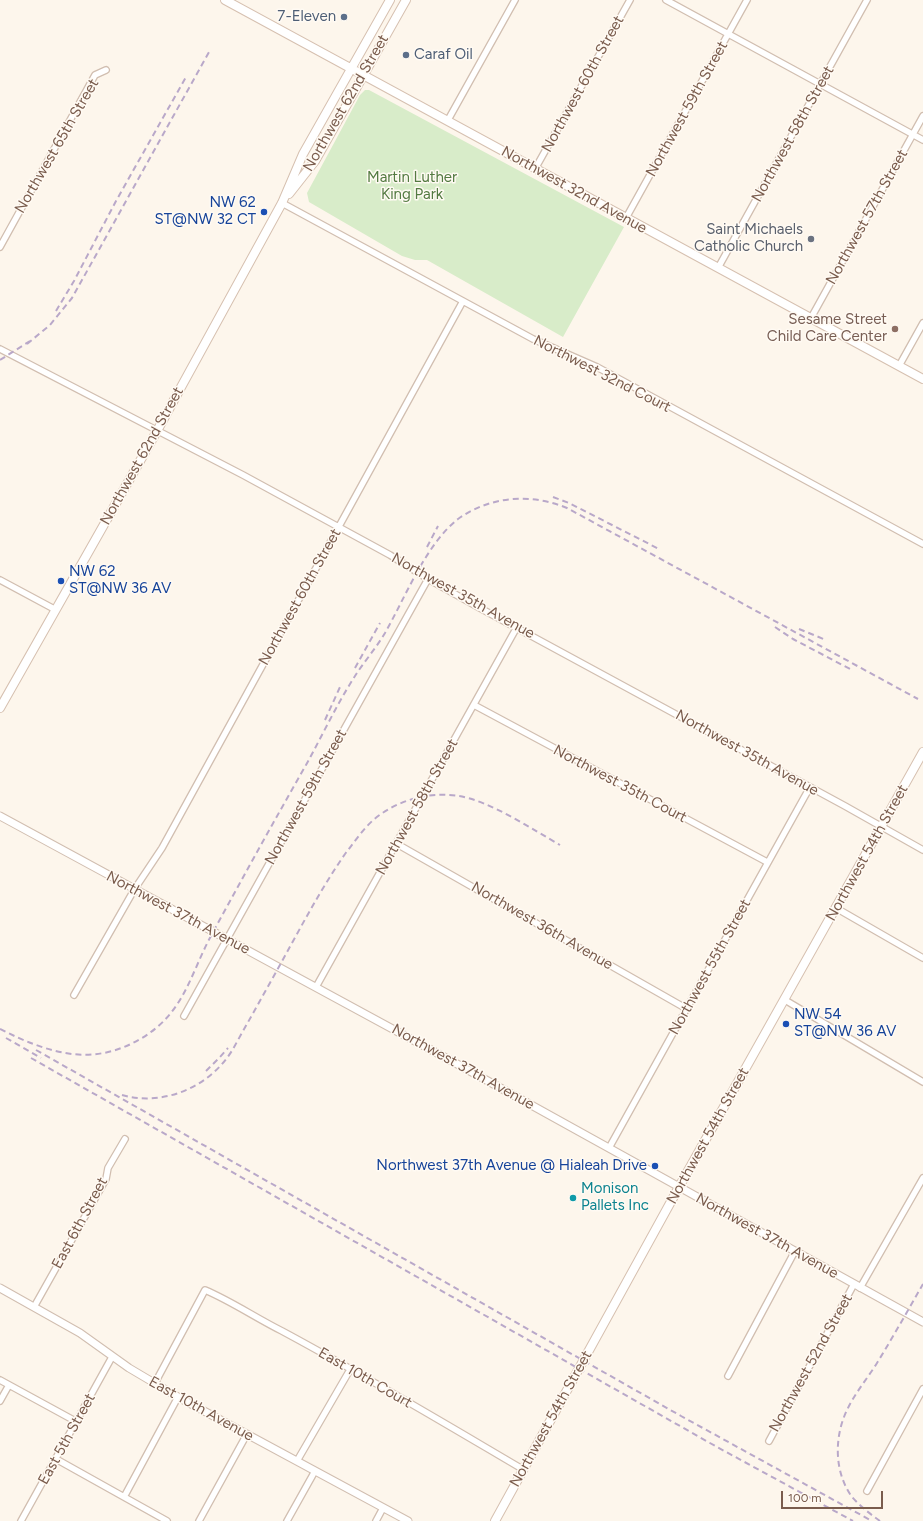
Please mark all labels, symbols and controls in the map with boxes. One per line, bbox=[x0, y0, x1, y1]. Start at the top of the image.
place label: 7-Eleven bbox=[277, 8, 336, 26]
marker: 7-Eleven bbox=[339, 12, 349, 22]
street label: Northwest 60th Street bbox=[538, 13, 628, 155]
street label: Northwest 62nd Street bbox=[299, 31, 393, 175]
street label: Northwest 59th Street bbox=[642, 38, 732, 180]
place label: Caraf Oil bbox=[414, 46, 473, 64]
marker: Caraf Oil bbox=[401, 50, 411, 60]
street label: Northwest 58th Street bbox=[748, 63, 838, 205]
street label: Northwest 65th Street bbox=[11, 76, 103, 216]
street label: Northwest 32nd Avenue bbox=[498, 142, 650, 238]
street label: Northwest 57th Street bbox=[822, 146, 912, 288]
park label: Martin Luther King Park bbox=[367, 169, 457, 204]
place label: NW 62 ST@NW 32 CT bbox=[155, 194, 256, 229]
marker: NW 62 ST@NW 32 CT bbox=[259, 207, 269, 217]
place label: Saint Michaels Catholic Church bbox=[694, 221, 803, 256]
marker: Saint Michaels Catholic Church bbox=[806, 234, 816, 244]
place label: Sesame Street Child Care Center bbox=[767, 311, 887, 346]
marker: Sesame Street Child Care Center bbox=[890, 324, 900, 334]
street label: Northwest 32nd Court bbox=[530, 332, 674, 416]
street label: Northwest 62nd Street bbox=[97, 384, 187, 528]
street label: Northwest 60th Street bbox=[255, 526, 345, 668]
street label: Northwest 35th Avenue bbox=[388, 549, 538, 643]
place label: NW 62 ST@NW 36 AV bbox=[69, 563, 171, 598]
marker: NW 62 ST@NW 36 AV bbox=[56, 576, 66, 586]
street label: Northwest 35th Avenue bbox=[672, 706, 822, 800]
street label: Northwest 59th Street bbox=[261, 726, 351, 868]
street label: Northwest 58th Street bbox=[372, 736, 462, 878]
street label: Northwest 35th Court bbox=[550, 741, 690, 827]
street label: Northwest 54th Street bbox=[822, 782, 912, 924]
street label: Northwest 37th Avenue bbox=[103, 867, 253, 959]
street label: Northwest 36th Avenue bbox=[468, 878, 616, 974]
street label: Northwest 55th Street bbox=[665, 896, 755, 1038]
place label: NW 54 ST@NW 36 AV bbox=[794, 1006, 896, 1041]
marker: NW 54 ST@NW 36 AV bbox=[781, 1019, 791, 1029]
street label: Northwest 37th Avenue bbox=[389, 1020, 537, 1114]
street label: Northwest 54th Street bbox=[663, 1065, 753, 1207]
place label: Northwest 37th Avenue @ Hialeah Drive bbox=[376, 1157, 647, 1175]
marker: Northwest 37th Avenue @ Hialeah Drive bbox=[650, 1161, 660, 1171]
street label: East 6th Street bbox=[48, 1174, 112, 1272]
place label: Monison Pallets Inc bbox=[581, 1180, 649, 1215]
street label: Northwest 37th Avenue bbox=[693, 1189, 841, 1283]
marker: Monison Pallets Inc bbox=[568, 1193, 578, 1203]
street label: Northwest 52nd Street bbox=[765, 1291, 857, 1435]
street label: East 10th Court bbox=[315, 1344, 415, 1412]
street label: Northwest 54th Street bbox=[506, 1348, 596, 1490]
street label: East 10th Avenue bbox=[145, 1373, 257, 1445]
street label: East 5th Street bbox=[35, 1390, 99, 1488]
scale bar bbox=[783, 1483, 885, 1509]
text: 100 m bbox=[788, 1491, 822, 1505]

